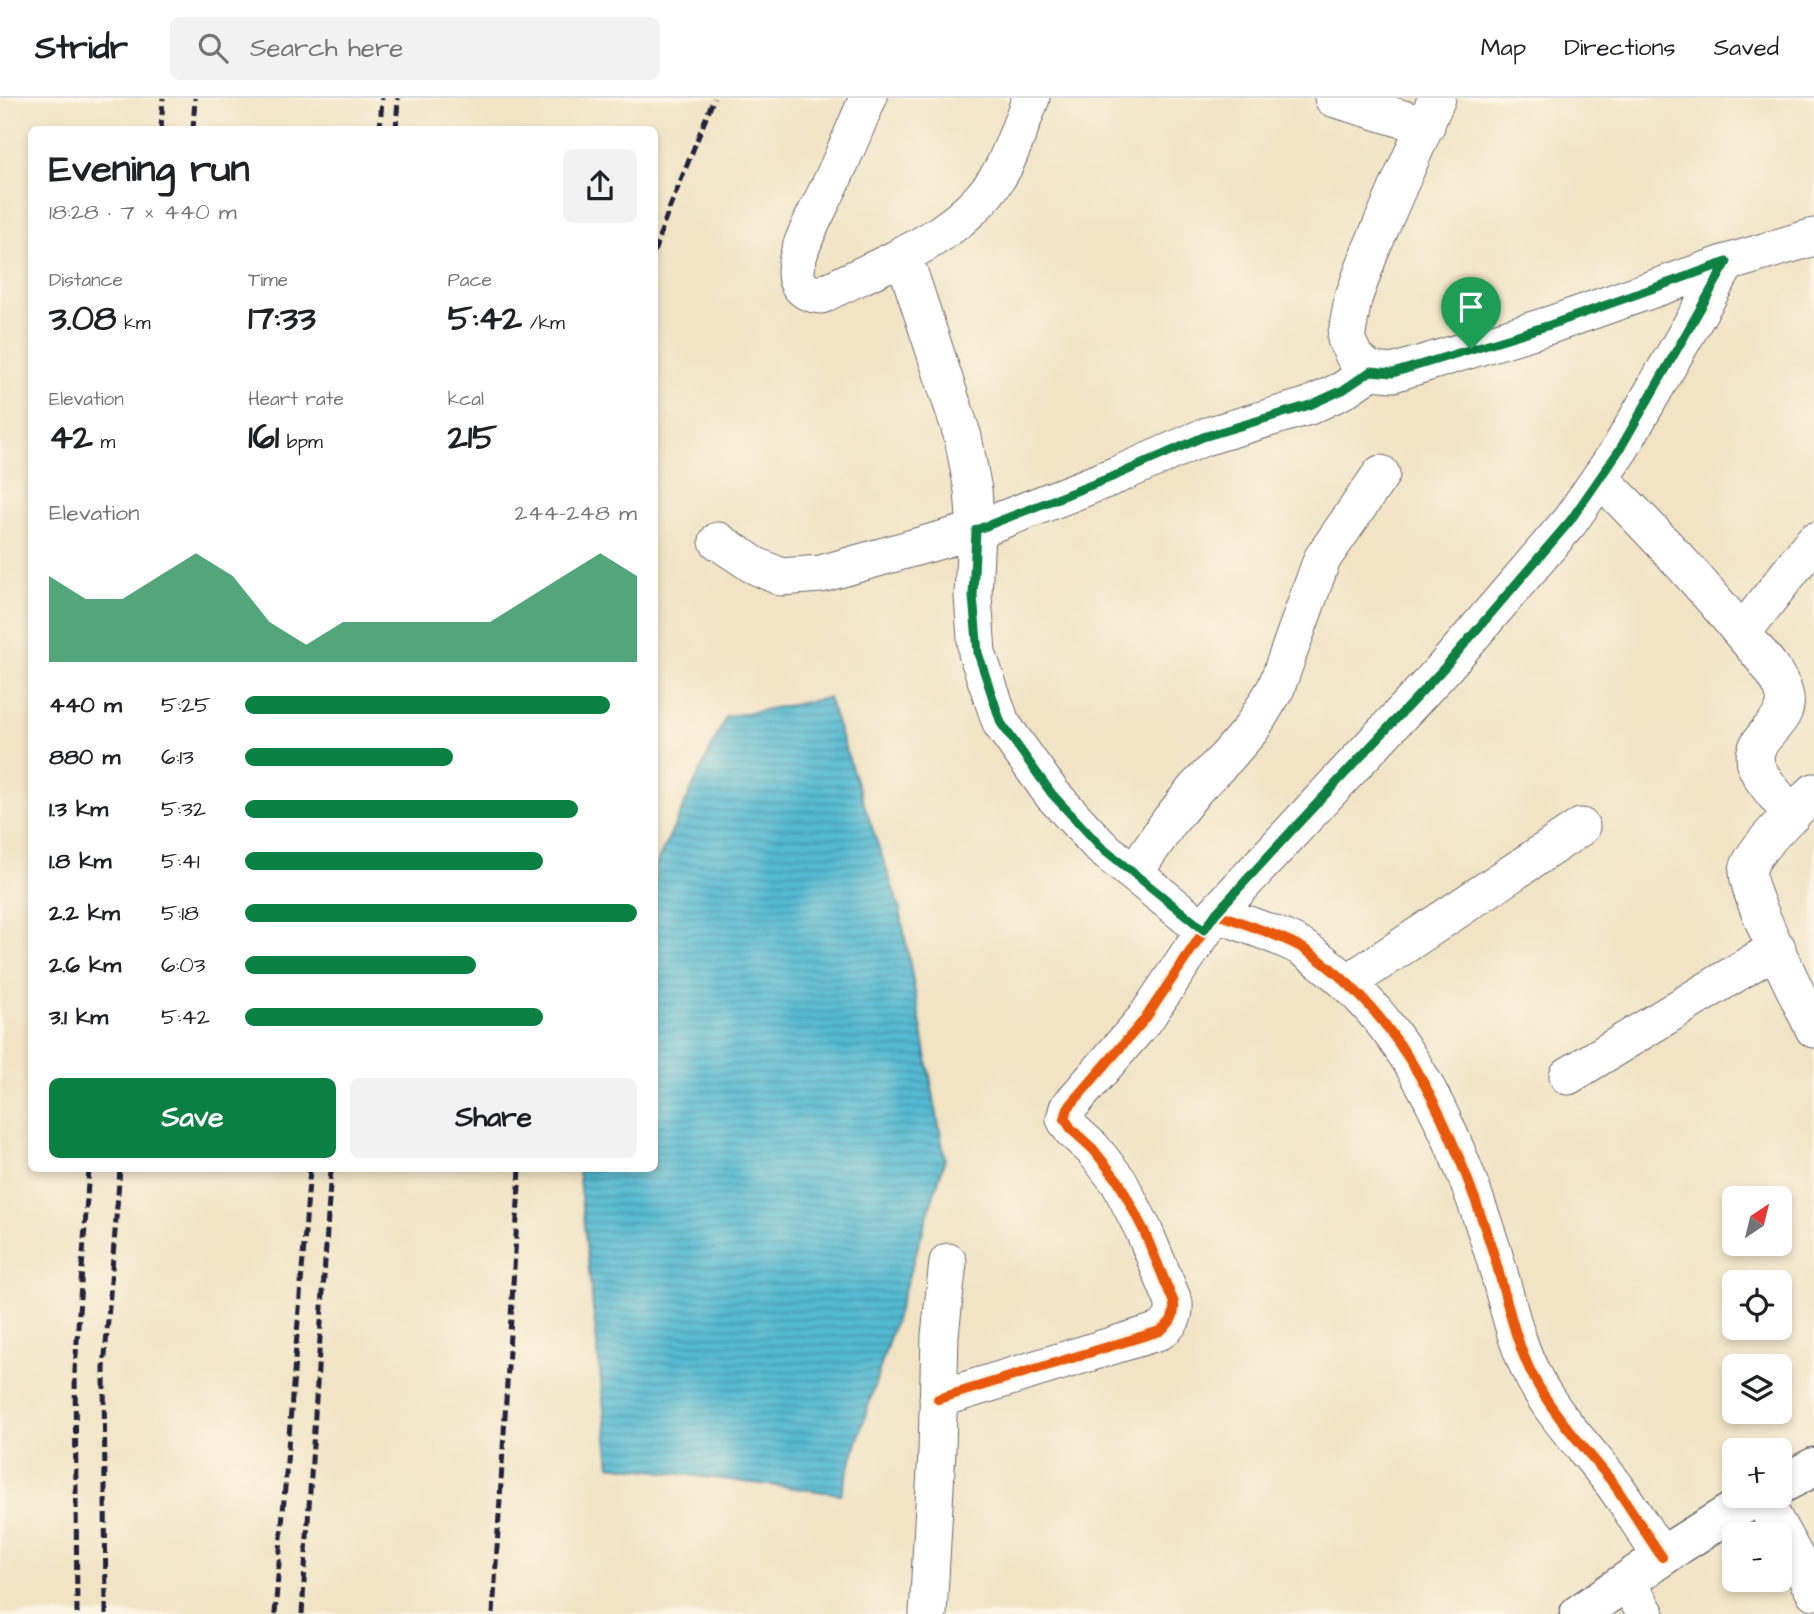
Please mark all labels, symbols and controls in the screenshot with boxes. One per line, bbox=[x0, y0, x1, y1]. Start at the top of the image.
search box bbox=[170, 17, 660, 80]
text: Stridr bbox=[35, 25, 128, 71]
icon: search bbox=[194, 29, 232, 67]
text: Search here bbox=[250, 30, 403, 66]
text: Map bbox=[1481, 31, 1526, 65]
text: Directions bbox=[1564, 31, 1676, 65]
text: Saved bbox=[1714, 31, 1779, 65]
text: Evening run bbox=[49, 144, 250, 196]
button: share bbox=[563, 149, 637, 223]
text: 18:28 · 7 × 440 m bbox=[49, 196, 237, 228]
text: Distance bbox=[49, 267, 123, 294]
text: Time bbox=[248, 267, 288, 294]
text: Pace bbox=[448, 267, 492, 294]
pin bbox=[1441, 277, 1501, 349]
icon: arrive bbox=[1452, 288, 1490, 326]
text: 3.08 bbox=[49, 294, 117, 343]
text: 17:33 bbox=[248, 294, 316, 343]
text: 5:42 bbox=[448, 294, 522, 343]
text: km bbox=[117, 310, 151, 337]
text: /km bbox=[522, 310, 565, 337]
text: Elevation bbox=[49, 386, 124, 413]
text: Heart rate bbox=[248, 386, 344, 413]
text: kcal bbox=[448, 386, 484, 413]
text: 42 bbox=[49, 413, 93, 462]
text: 161 bbox=[248, 413, 279, 462]
text: 215 bbox=[448, 413, 497, 462]
text: m bbox=[93, 429, 115, 456]
text: bpm bbox=[279, 429, 323, 456]
text: Elevation bbox=[49, 497, 140, 529]
text: 244–248 m bbox=[515, 497, 637, 529]
text: 440 m bbox=[49, 689, 122, 721]
text: 5:25 bbox=[161, 689, 211, 721]
text: 880 m bbox=[49, 741, 120, 773]
text: 6:13 bbox=[161, 741, 194, 773]
text: 1.3 km bbox=[49, 793, 108, 825]
text: 5:32 bbox=[161, 793, 206, 825]
text: 1.8 km bbox=[49, 845, 111, 877]
text: 5:41 bbox=[161, 845, 200, 877]
text: 2.2 km bbox=[49, 897, 120, 929]
text: 5:18 bbox=[161, 897, 199, 929]
text: 2.6 km bbox=[49, 949, 121, 981]
text: 6:03 bbox=[161, 949, 205, 981]
text: 3.1 km bbox=[49, 1001, 108, 1033]
text: 5:42 bbox=[161, 1001, 210, 1033]
button: Save bbox=[49, 1078, 336, 1158]
button: Share bbox=[350, 1078, 637, 1158]
north arrow bbox=[1722, 1186, 1792, 1256]
map controls bbox=[1722, 1186, 1792, 1592]
button: locate bbox=[1722, 1270, 1792, 1340]
button: layers bbox=[1722, 1354, 1792, 1424]
button: + bbox=[1722, 1438, 1792, 1508]
button: − bbox=[1722, 1522, 1792, 1592]

